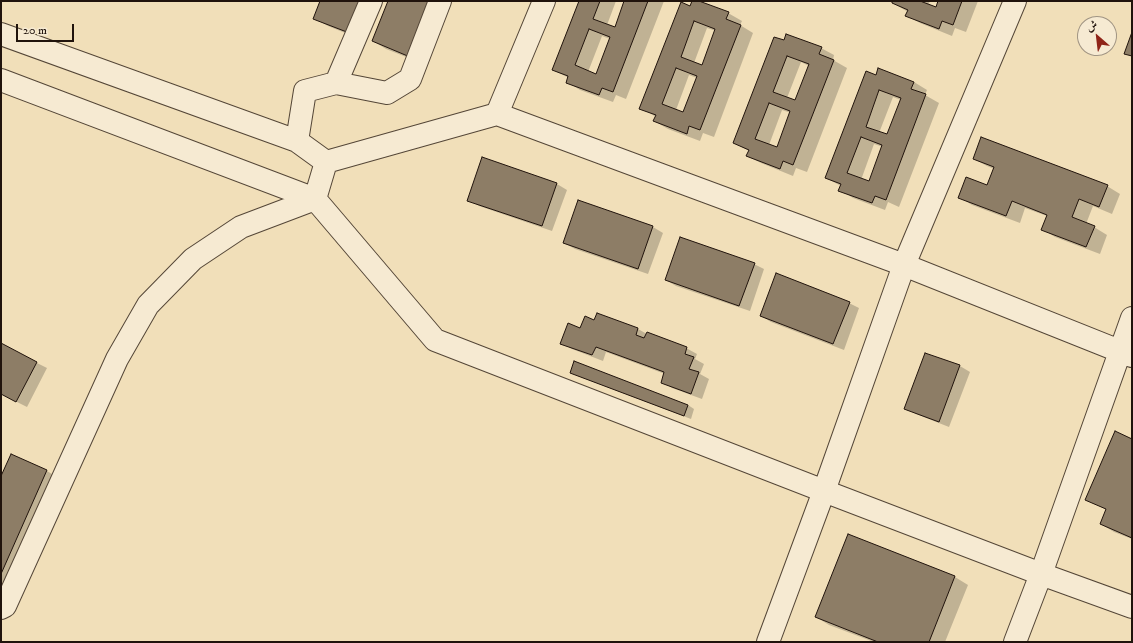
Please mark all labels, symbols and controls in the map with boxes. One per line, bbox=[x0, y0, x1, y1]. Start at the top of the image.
scale bar bbox=[18, 16, 76, 42]
north arrow bbox=[1077, 16, 1117, 56]
text: ش bbox=[1084, 18, 1100, 35]
text: 20 m bbox=[23, 23, 47, 38]

